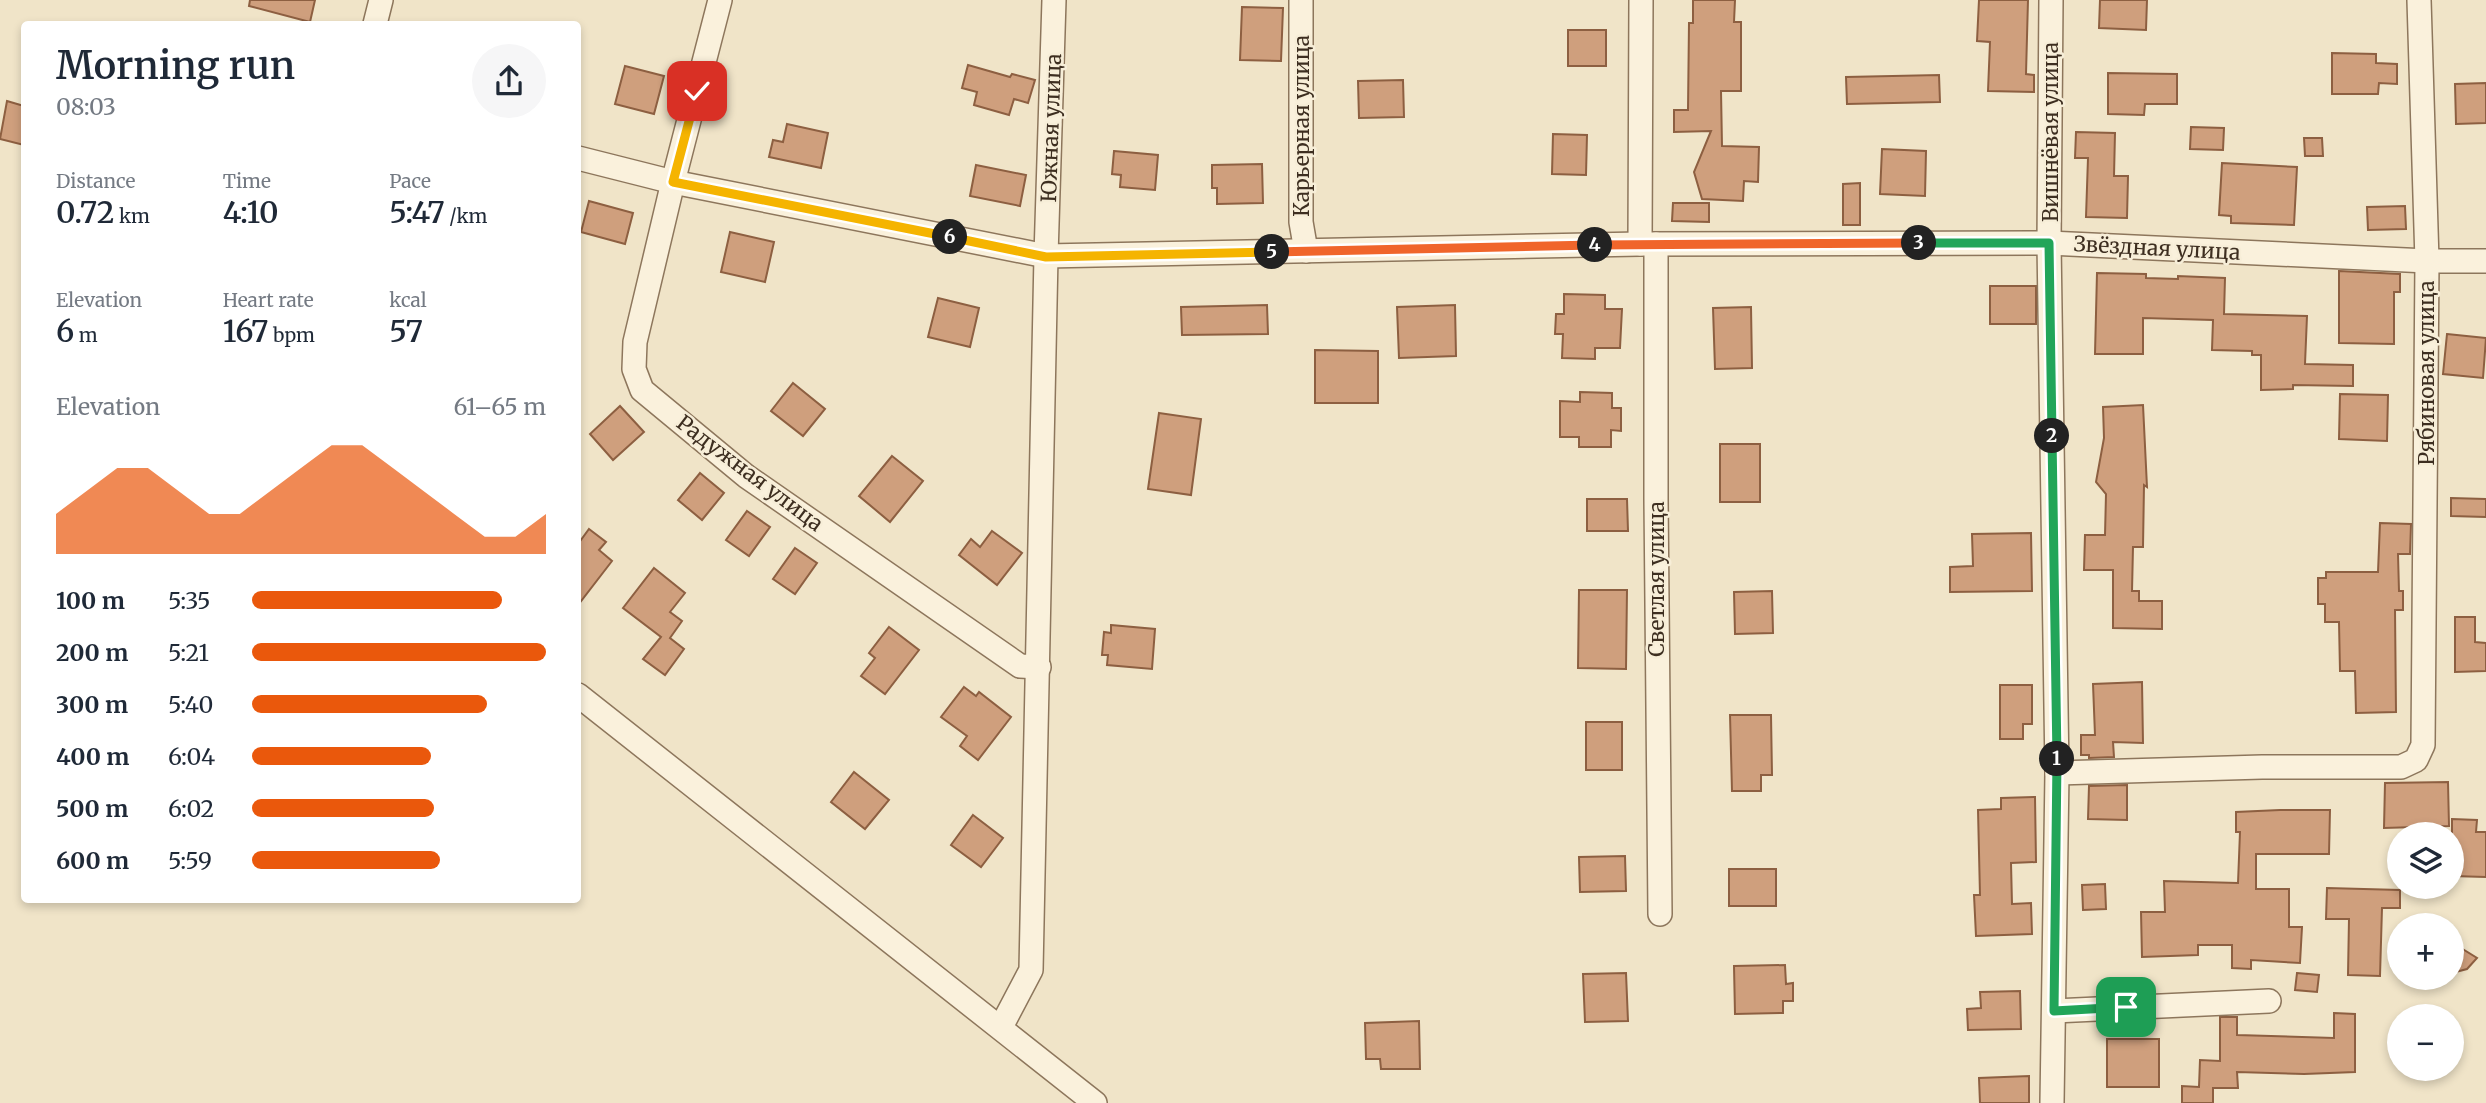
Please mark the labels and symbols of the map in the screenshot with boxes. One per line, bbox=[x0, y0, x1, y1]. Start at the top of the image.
street label: Карьерная улица bbox=[1288, 35, 1315, 217]
street label: Вишнёвая улица bbox=[2037, 42, 2064, 222]
street label: Южная улица bbox=[1035, 53, 1067, 203]
pin bbox=[667, 61, 727, 121]
pin: 6 bbox=[932, 219, 968, 254]
pin: 3 bbox=[1902, 226, 1937, 260]
pin: 4 bbox=[1578, 228, 1612, 262]
street label: Звёздная улица bbox=[2073, 230, 2241, 266]
pin: 5 bbox=[1254, 234, 1290, 270]
street label: Рябиновая улица bbox=[2413, 281, 2440, 465]
street label: Радужная улица bbox=[671, 409, 829, 537]
pin: 2 bbox=[2035, 418, 2070, 453]
street label: Светлая улица bbox=[1643, 501, 1670, 657]
pin: 1 bbox=[2039, 742, 2074, 776]
pin bbox=[2096, 977, 2156, 1037]

